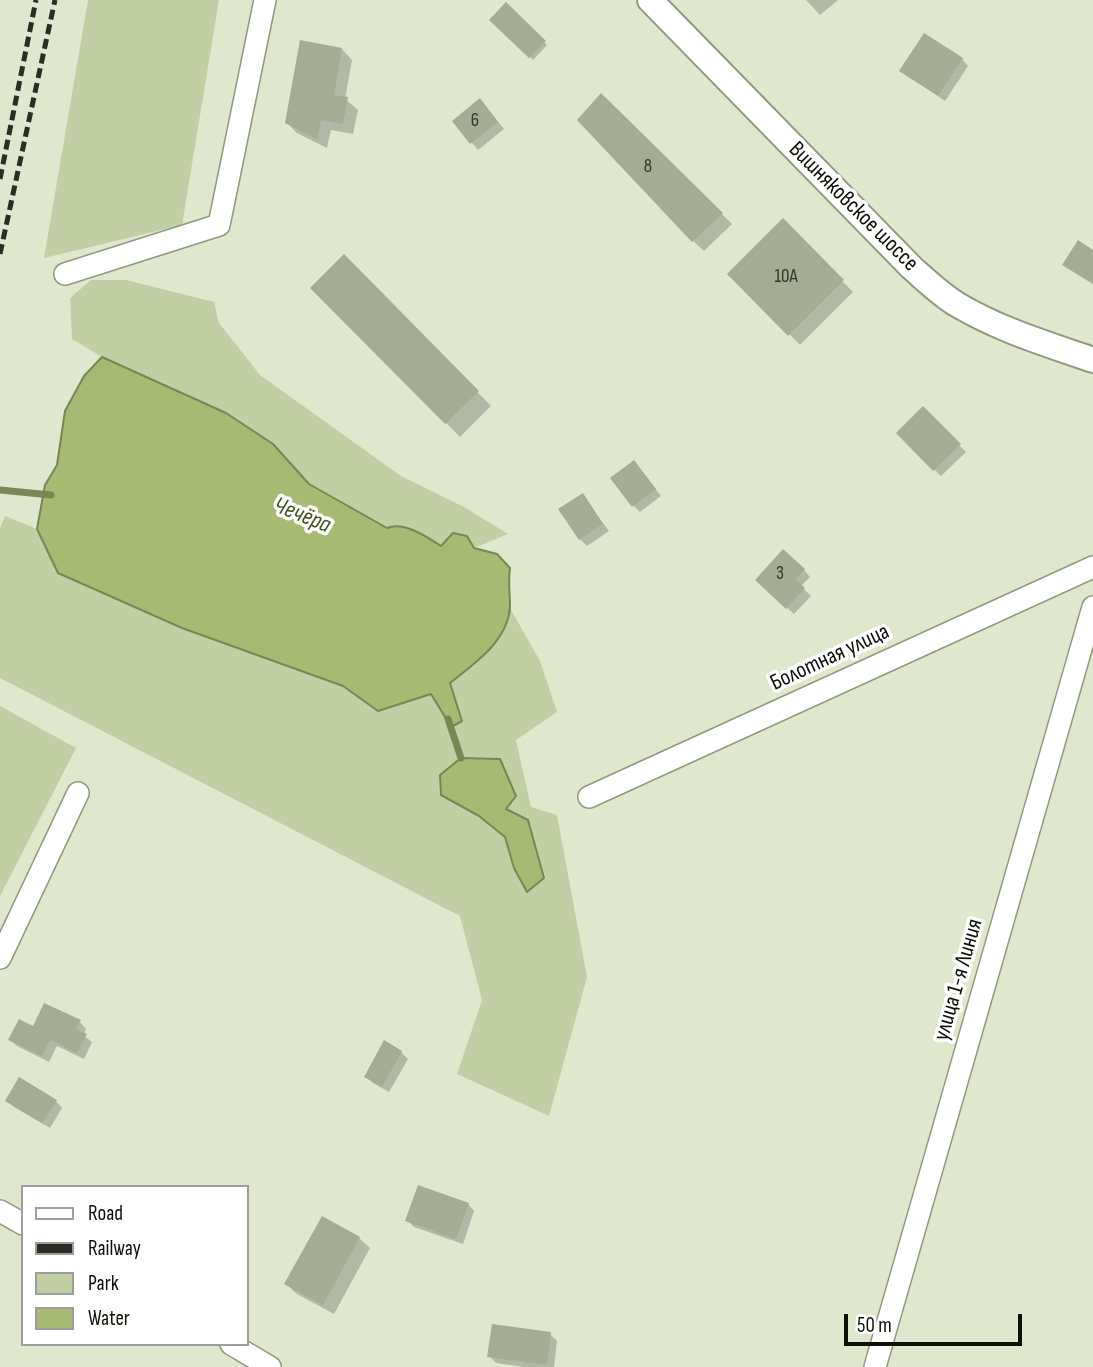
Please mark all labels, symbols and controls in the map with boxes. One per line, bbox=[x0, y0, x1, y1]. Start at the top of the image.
house number: 6 bbox=[471, 110, 479, 132]
street label: Вишняковское шоссе bbox=[782, 136, 924, 278]
house number: 8 bbox=[644, 156, 652, 178]
house number: 10А bbox=[774, 266, 798, 288]
water label: Чечёра bbox=[269, 492, 335, 540]
house number: 3 bbox=[776, 563, 784, 585]
street label: Болотная улица bbox=[766, 618, 894, 698]
street label: улица 1-я Линия bbox=[928, 916, 990, 1044]
legend bbox=[21, 1185, 248, 1346]
text: Road bbox=[88, 1201, 123, 1226]
text: Railway bbox=[88, 1236, 141, 1261]
text: Park bbox=[88, 1271, 119, 1296]
scale bar bbox=[848, 1300, 1026, 1344]
text: Water bbox=[88, 1306, 130, 1331]
text: 50 m bbox=[857, 1313, 892, 1338]

